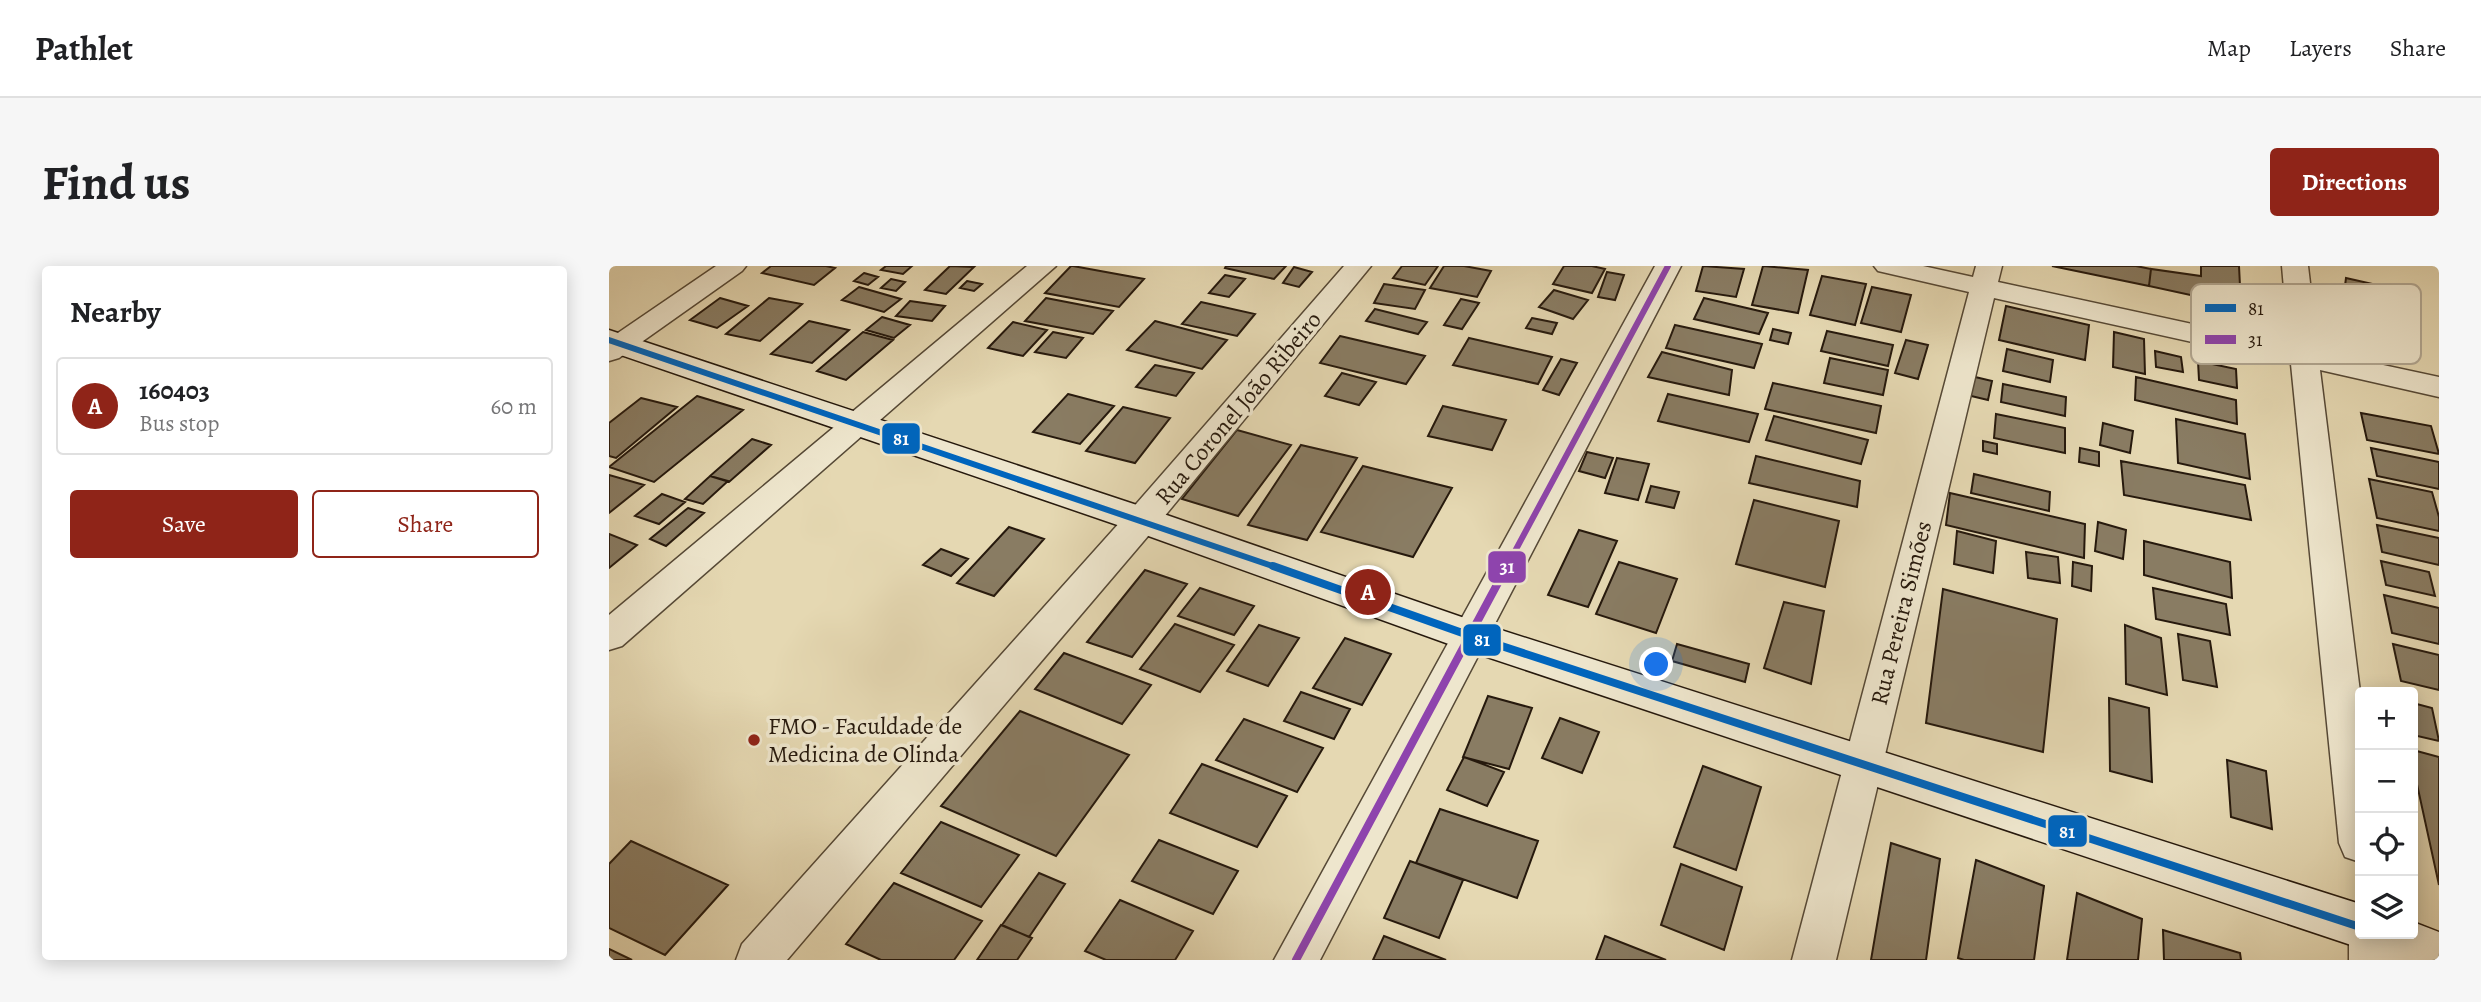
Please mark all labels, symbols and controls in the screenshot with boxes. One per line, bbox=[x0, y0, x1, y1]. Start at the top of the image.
text: Pathlet bbox=[35, 26, 133, 71]
text: Map bbox=[2207, 32, 2251, 64]
text: Layers bbox=[2289, 32, 2352, 64]
text: Share bbox=[2390, 32, 2446, 64]
button: Directions bbox=[2270, 148, 2439, 216]
text: Find us bbox=[42, 149, 190, 216]
legend bbox=[2191, 284, 2421, 364]
text: Nearby bbox=[70, 292, 161, 332]
text: 81 bbox=[2248, 296, 2264, 322]
street label: Rua Coronel João Ribeiro bbox=[1148, 304, 1328, 511]
text: 31 bbox=[2248, 327, 2263, 353]
text: 160403 bbox=[139, 373, 210, 408]
text: A bbox=[88, 391, 102, 422]
text: 60 m bbox=[490, 391, 537, 422]
text: Bus stop bbox=[139, 408, 219, 439]
line badge: 81 bbox=[881, 422, 921, 455]
text: 81 bbox=[893, 426, 909, 452]
button: Save bbox=[70, 490, 298, 558]
button: Share bbox=[312, 490, 539, 558]
street label: Rua Pereira Simões bbox=[1863, 518, 1939, 708]
line badge: 31 bbox=[1487, 550, 1527, 584]
text: 31 bbox=[1500, 554, 1515, 580]
pin: A bbox=[1345, 566, 1391, 618]
line badge: 81 bbox=[1462, 623, 1502, 657]
text: 81 bbox=[1474, 627, 1490, 653]
your location bbox=[1639, 647, 1673, 681]
map controls bbox=[2355, 687, 2418, 939]
button: + bbox=[2355, 687, 2418, 750]
place label: FMO - Faculdade de Medicina de Olinda bbox=[768, 710, 962, 770]
marker: FMO - Faculdade de Medicina de Olinda bbox=[746, 732, 762, 748]
button: − bbox=[2355, 750, 2418, 813]
button: locate bbox=[2355, 813, 2418, 876]
line badge: 81 bbox=[2047, 814, 2088, 848]
text: 81 bbox=[2059, 819, 2075, 845]
button: layers bbox=[2355, 876, 2418, 939]

